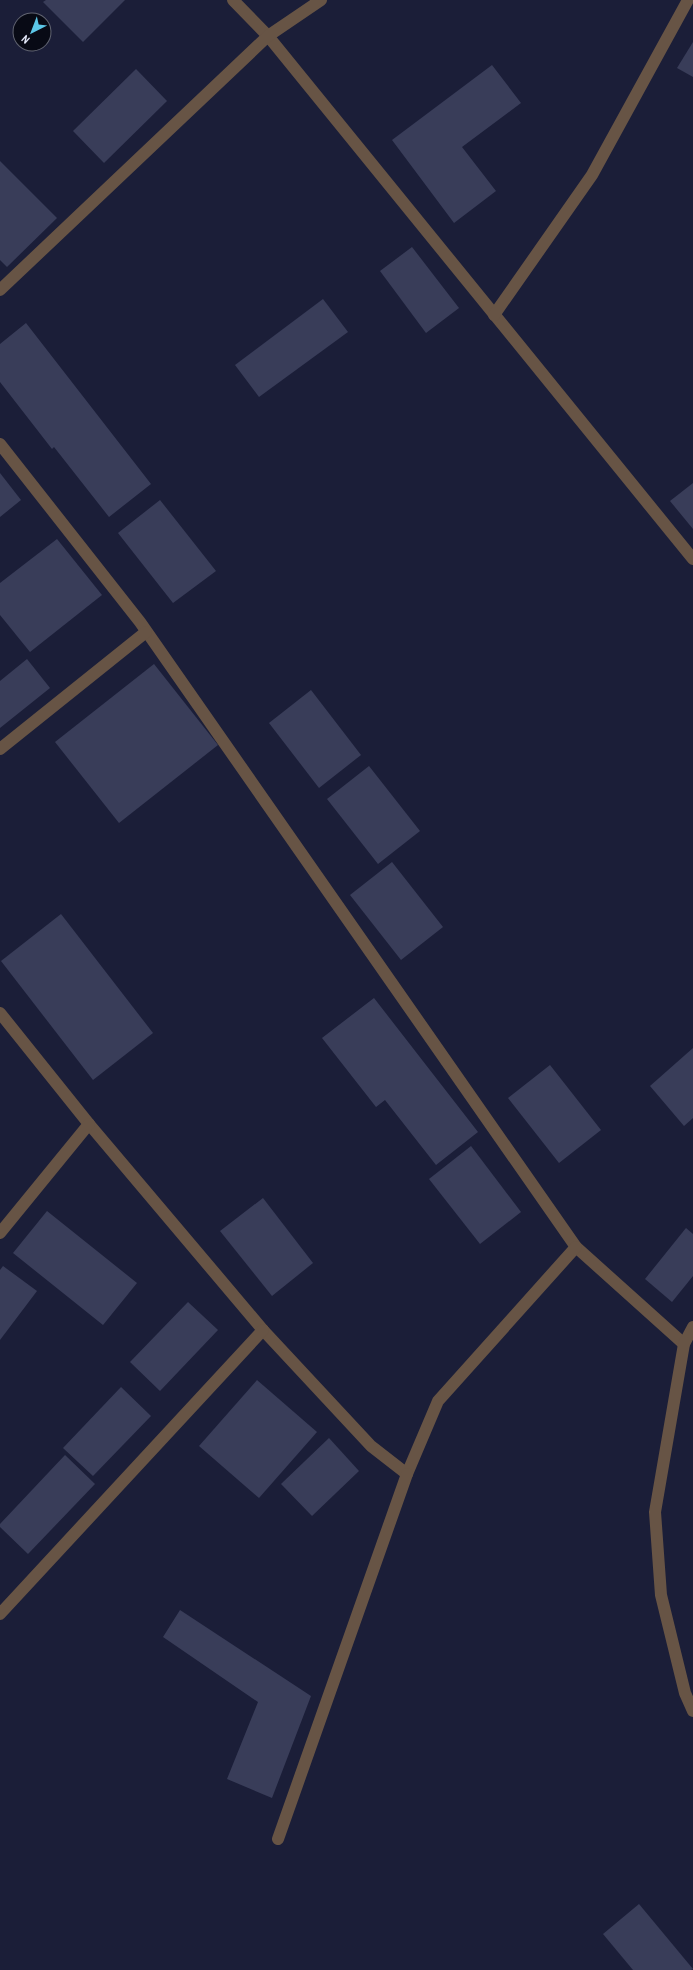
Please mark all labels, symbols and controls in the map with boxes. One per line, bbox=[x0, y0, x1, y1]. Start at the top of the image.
north arrow bbox=[12, 12, 52, 52]
text: N bbox=[18, 32, 32, 47]

